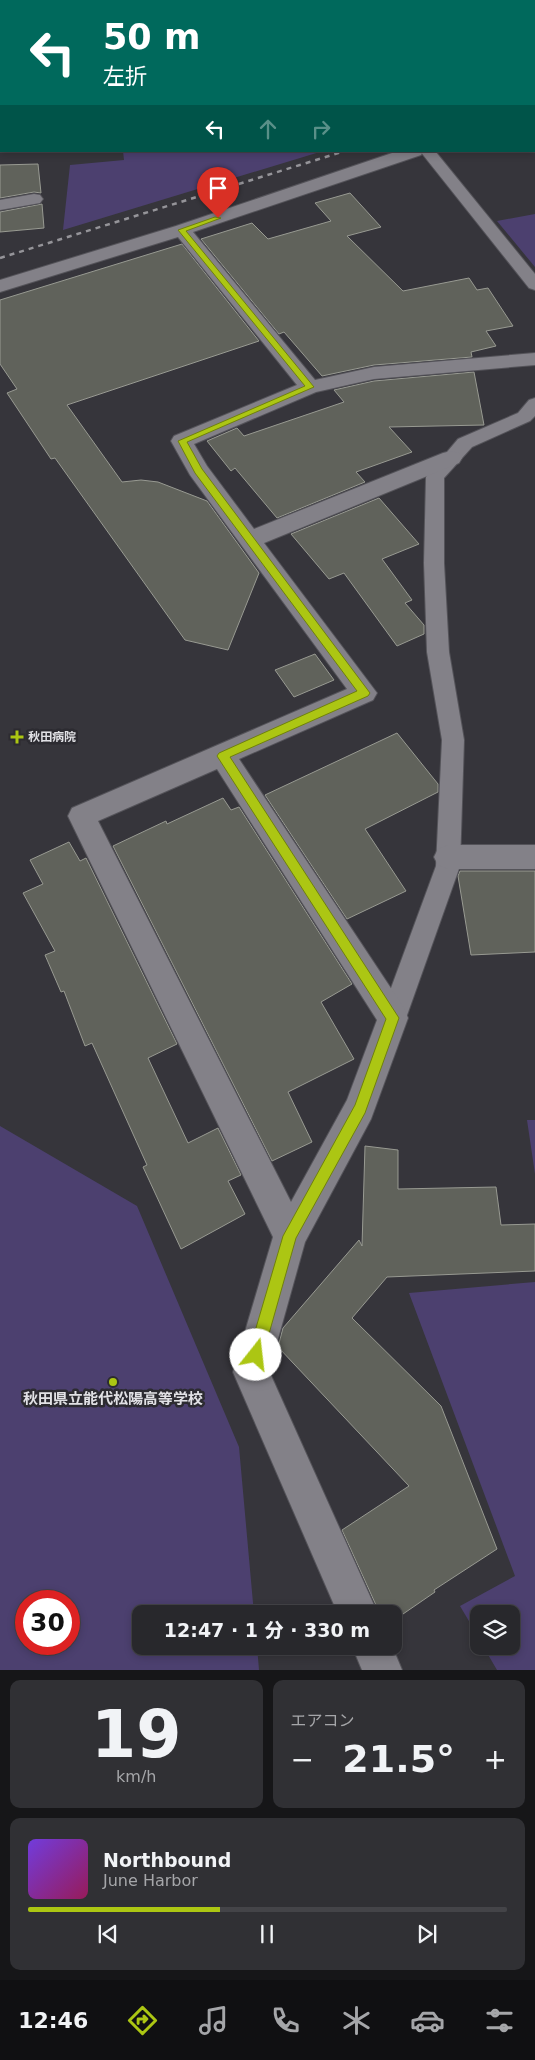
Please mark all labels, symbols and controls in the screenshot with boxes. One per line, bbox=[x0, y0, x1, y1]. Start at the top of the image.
text: 50 m bbox=[103, 17, 200, 57]
icon: left bbox=[20, 20, 85, 85]
text: 左折 bbox=[103, 64, 147, 89]
icon: left bbox=[201, 115, 229, 143]
icon: ahead bbox=[254, 115, 282, 143]
icon: right bbox=[307, 115, 335, 143]
pin bbox=[197, 167, 239, 218]
icon: arrive bbox=[204, 174, 232, 202]
marker: 秋田病院 bbox=[10, 730, 24, 744]
place label: 秋田病院 bbox=[28, 730, 76, 744]
position arrow bbox=[229, 1328, 281, 1380]
marker: 秋田県立能代松陽高等学校 bbox=[107, 1376, 119, 1388]
place label: 秋田県立能代松陽高等学校 bbox=[23, 1390, 203, 1408]
speed limit sign: 30 bbox=[15, 1590, 80, 1655]
map controls bbox=[470, 1605, 520, 1655]
button: layers bbox=[470, 1605, 520, 1655]
text: 12:47 · 1 分 · 330 m bbox=[164, 1619, 370, 1641]
text: 19 bbox=[91, 1697, 181, 1772]
text: エアコン bbox=[291, 1711, 355, 1730]
text: 21.5° bbox=[342, 1737, 455, 1781]
text: − bbox=[291, 1743, 314, 1776]
text: + bbox=[484, 1743, 507, 1776]
text: km/h bbox=[116, 1767, 156, 1786]
text: Northbound bbox=[103, 1849, 231, 1871]
text: June Harbor bbox=[103, 1871, 198, 1890]
icon: previous bbox=[94, 1920, 122, 1948]
icon: pause bbox=[253, 1920, 281, 1948]
icon: next bbox=[413, 1920, 441, 1948]
icon: directions bbox=[125, 2003, 160, 2038]
icon: music bbox=[196, 2003, 231, 2038]
icon: phone bbox=[268, 2003, 303, 2038]
icon: climate bbox=[339, 2003, 374, 2038]
icon: car bbox=[410, 2003, 445, 2038]
icon: filters bbox=[482, 2003, 517, 2038]
text: 12:46 bbox=[18, 2008, 88, 2033]

